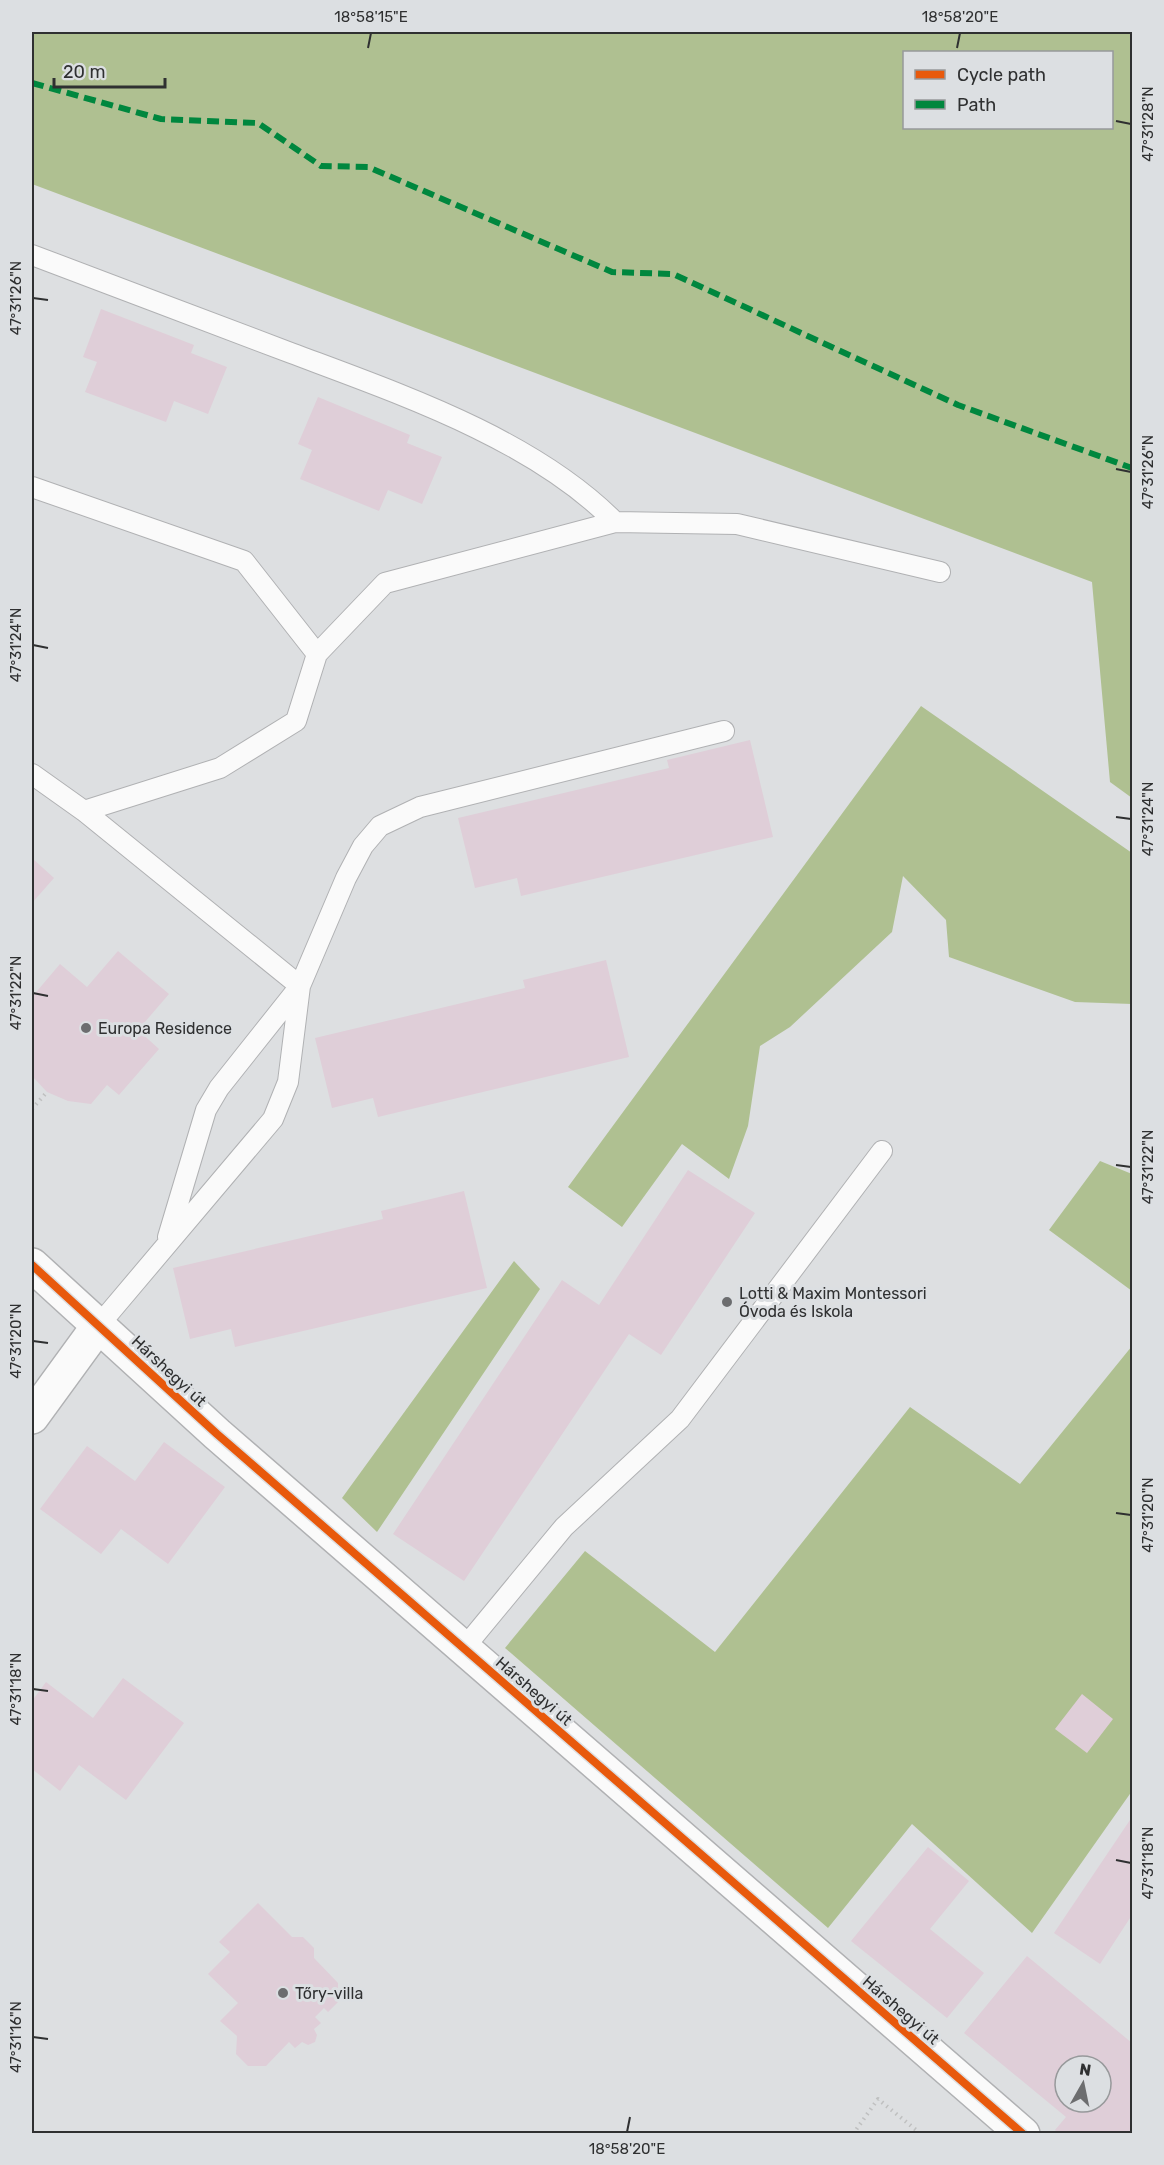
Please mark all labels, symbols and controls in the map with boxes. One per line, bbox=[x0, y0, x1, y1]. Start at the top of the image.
text: 18°58'15"E bbox=[334, 8, 408, 26]
text: 18°58'20"E bbox=[922, 8, 998, 26]
scale bar bbox=[54, 51, 165, 89]
legend bbox=[903, 51, 1113, 129]
text: 20 m bbox=[63, 61, 105, 83]
text: Cycle path bbox=[957, 64, 1046, 86]
text: 47°31'28"N bbox=[1139, 86, 1157, 162]
text: Path bbox=[957, 94, 996, 116]
text: 47°31'26"N bbox=[7, 261, 25, 335]
text: 47°31'26"N bbox=[1139, 435, 1157, 509]
text: 47°31'24"N bbox=[7, 608, 25, 682]
text: 47°31'24"N bbox=[1139, 782, 1157, 856]
text: 47°31'22"N bbox=[7, 956, 25, 1030]
place label: Europa Residence bbox=[98, 1019, 232, 1038]
marker: Europa Residence bbox=[79, 1021, 93, 1035]
text: 47°31'22"N bbox=[1139, 1130, 1157, 1204]
place label: Lotti & Maxim Montessori Óvoda és Iskola bbox=[739, 1284, 927, 1321]
marker: Lotti & Maxim Montessori Óvoda és Iskola bbox=[720, 1295, 734, 1309]
text: 47°31'20"N bbox=[7, 1303, 25, 1379]
street label: Hárshegyi út bbox=[128, 1332, 210, 1410]
text: 47°31'20"N bbox=[1139, 1477, 1157, 1553]
text: 47°31'18"N bbox=[7, 1653, 25, 1726]
street label: Hárshegyi út bbox=[492, 1653, 576, 1729]
text: 47°31'18"N bbox=[1139, 1827, 1157, 1900]
street label: Hárshegyi út bbox=[859, 1972, 943, 2048]
place label: Tőry-villa bbox=[295, 1984, 363, 2003]
marker: Tőry-villa bbox=[276, 1986, 290, 2000]
text: 47°31'16"N bbox=[7, 2001, 25, 2073]
north arrow bbox=[1053, 2054, 1113, 2114]
text: N bbox=[1078, 2059, 1092, 2080]
text: 18°58'20"E bbox=[589, 2140, 665, 2158]

